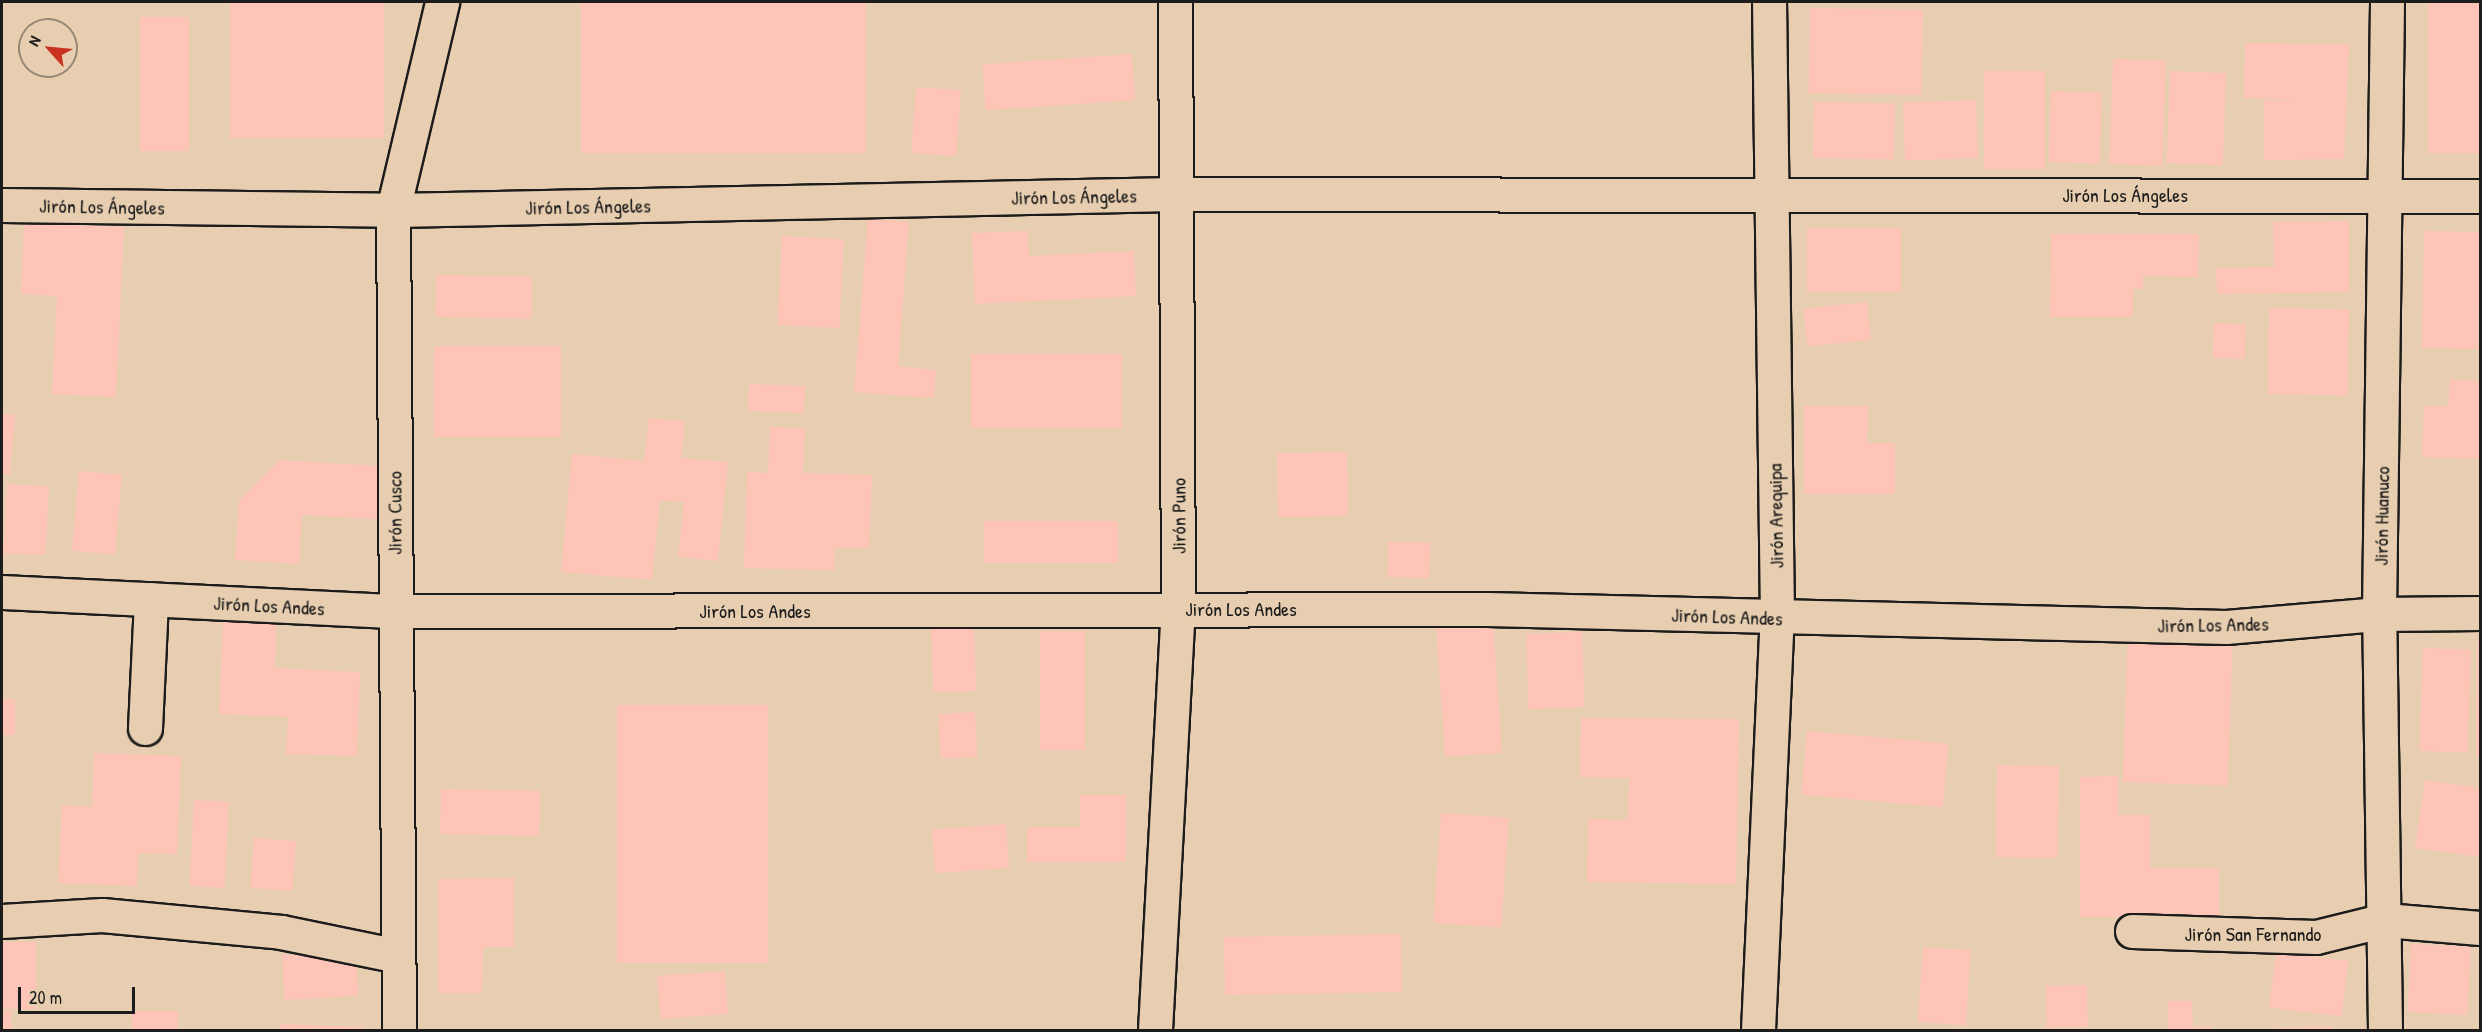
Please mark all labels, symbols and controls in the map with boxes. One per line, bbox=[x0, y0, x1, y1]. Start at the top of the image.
north arrow bbox=[18, 18, 78, 78]
text: N bbox=[22, 32, 45, 50]
street label: Jirón Los Ángeles bbox=[2062, 182, 2188, 206]
street label: Jirón Los Ángeles bbox=[1011, 183, 1137, 209]
street label: Jirón Los Ángeles bbox=[39, 193, 165, 219]
street label: Jirón Los Ángeles bbox=[525, 193, 651, 219]
street label: Jirón Arequipa bbox=[1762, 463, 1788, 569]
street label: Jirón Huanuco bbox=[2368, 466, 2394, 566]
street label: Jirón Cusco bbox=[382, 471, 406, 555]
street label: Jirón Puno bbox=[1166, 478, 1190, 554]
street label: Jirón Los Andes bbox=[213, 590, 325, 620]
street label: Jirón Los Andes bbox=[1185, 596, 1297, 620]
street label: Jirón Los Andes bbox=[699, 598, 811, 622]
street label: Jirón Los Andes bbox=[1671, 602, 1783, 630]
street label: Jirón Los Andes bbox=[2157, 611, 2269, 637]
street label: Jirón San Fernando bbox=[2185, 921, 2321, 945]
scale bar bbox=[21, 975, 138, 1013]
text: 20 m bbox=[29, 985, 62, 1010]

